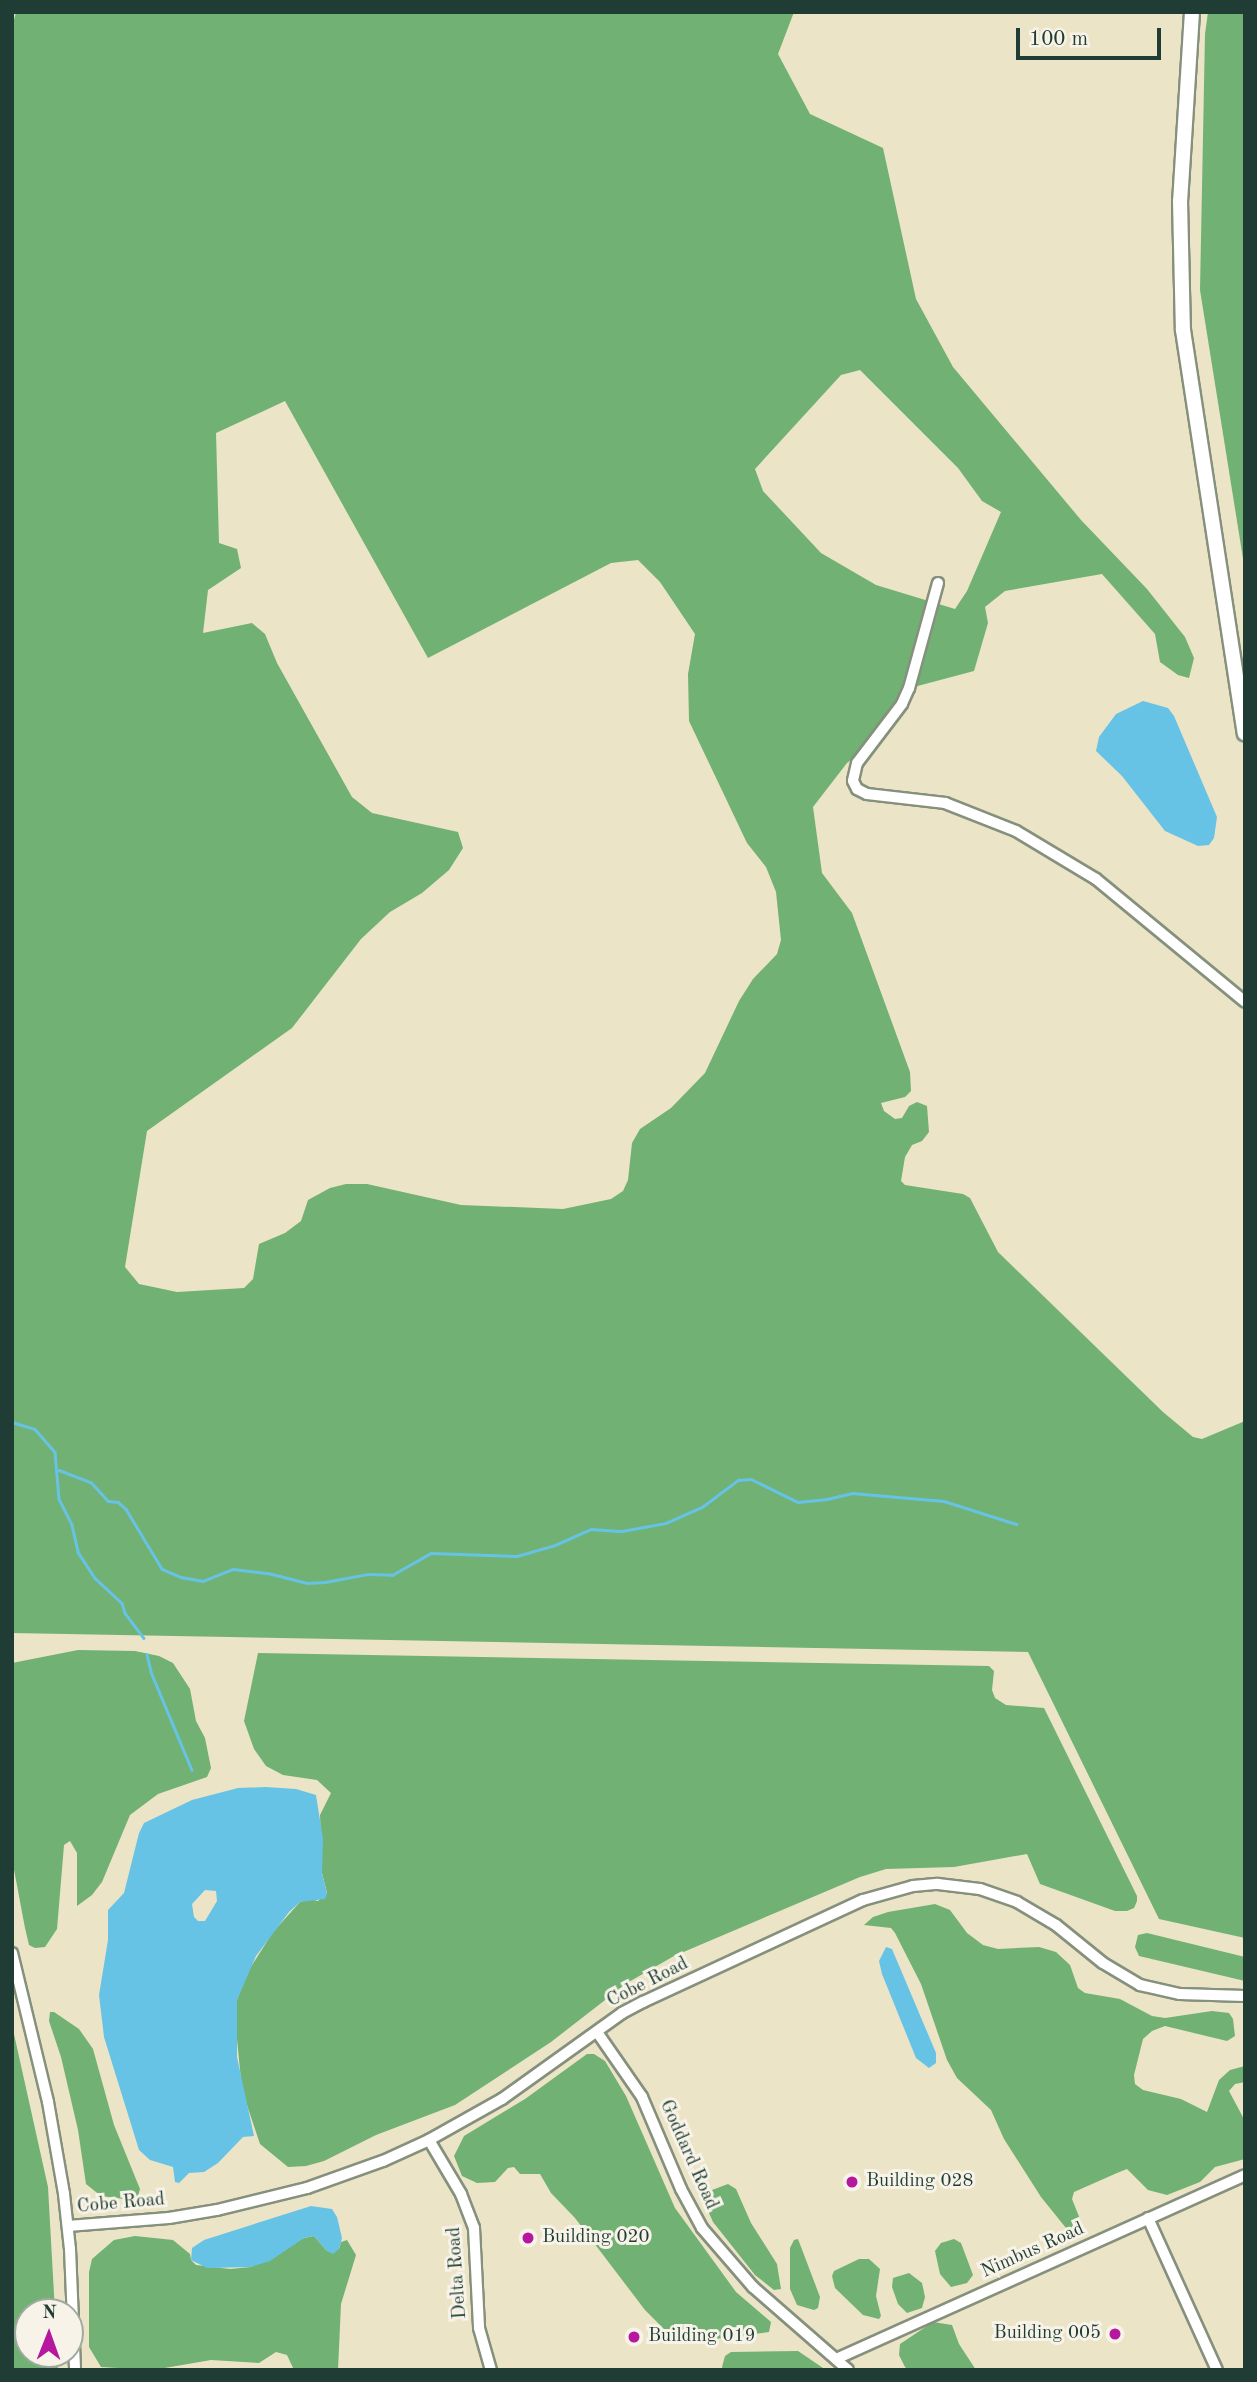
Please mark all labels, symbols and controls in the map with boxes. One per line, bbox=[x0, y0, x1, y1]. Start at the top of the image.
scale bar bbox=[1019, 14, 1164, 58]
text: 100 m bbox=[1029, 29, 1088, 50]
street label: Cobe Road bbox=[603, 1953, 693, 2013]
street label: Goddard Road bbox=[654, 2097, 722, 2213]
place label: Building 028 bbox=[866, 2171, 973, 2193]
marker: Building 028 bbox=[844, 2174, 860, 2190]
street label: Cobe Road bbox=[76, 2189, 166, 2219]
street label: Nimbus Road bbox=[978, 2218, 1088, 2284]
street label: Delta Road bbox=[443, 2226, 473, 2320]
place label: Building 020 bbox=[542, 2227, 649, 2249]
marker: Building 020 bbox=[520, 2230, 536, 2246]
north arrow bbox=[14, 2298, 84, 2368]
text: N bbox=[42, 2304, 57, 2323]
place label: Building 005 bbox=[994, 2323, 1101, 2345]
place label: Building 019 bbox=[648, 2326, 755, 2348]
marker: Building 005 bbox=[1107, 2326, 1123, 2342]
marker: Building 019 bbox=[626, 2329, 642, 2345]

